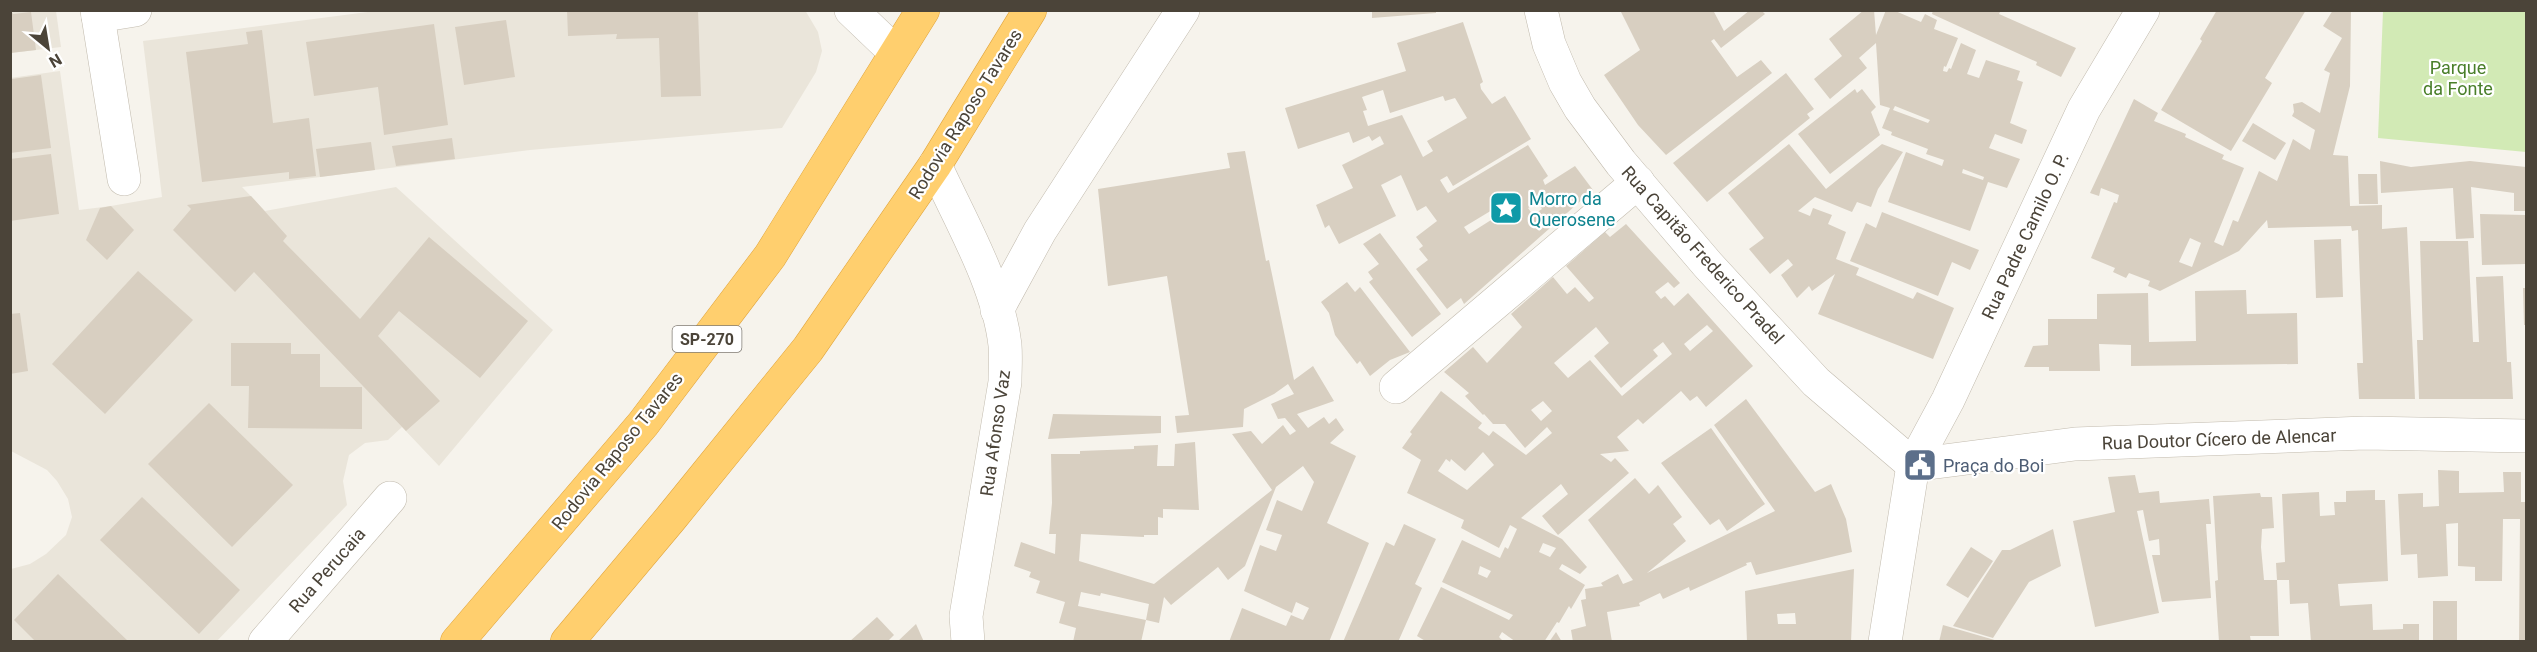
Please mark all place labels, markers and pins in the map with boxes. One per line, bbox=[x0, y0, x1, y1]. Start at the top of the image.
place label: Morro da Querosene bbox=[1529, 188, 1615, 230]
place icon: Morro da Querosene bbox=[1488, 190, 1524, 226]
public building icon: Praça do Boi bbox=[1902, 447, 1938, 483]
place label: Praça do Boi bbox=[1943, 455, 2044, 476]

